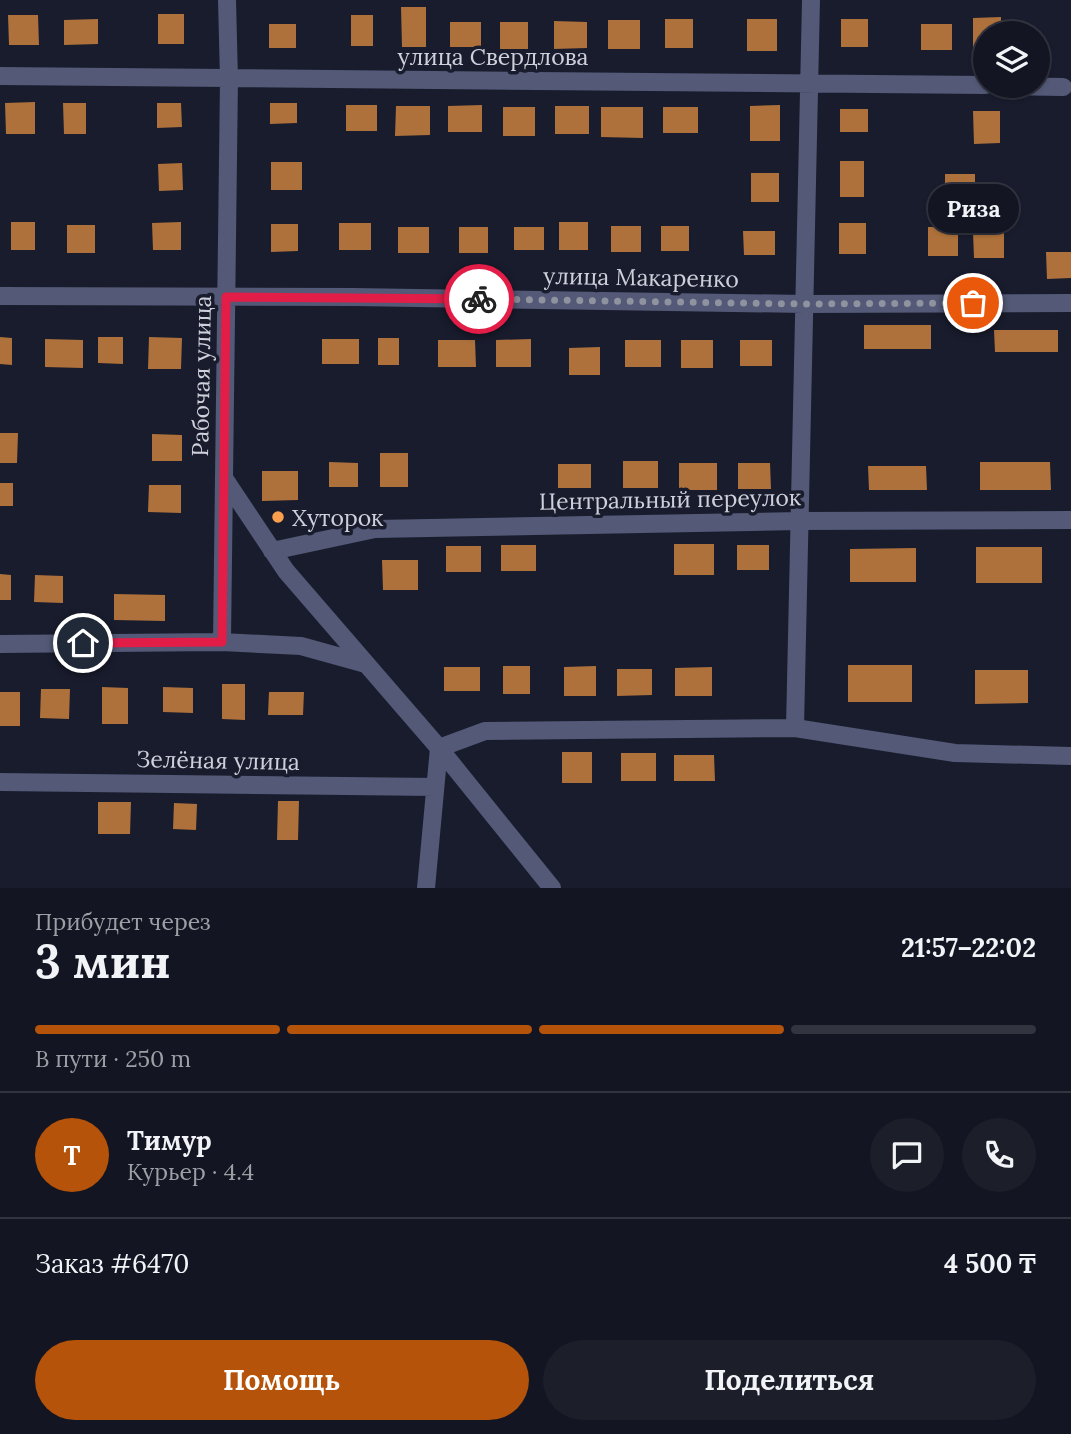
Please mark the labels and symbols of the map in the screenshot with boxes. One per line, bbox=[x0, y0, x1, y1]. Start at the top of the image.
street label: улица Свердлова bbox=[398, 42, 589, 71]
callout: Риза bbox=[928, 184, 1018, 233]
street label: улица Макаренко bbox=[543, 261, 739, 293]
courier bbox=[444, 264, 514, 334]
pin bbox=[943, 273, 1003, 333]
street label: Рабочая улица bbox=[185, 295, 217, 457]
street label: Центральный переулок bbox=[539, 482, 802, 516]
place label: Хуторок bbox=[292, 503, 384, 532]
marker: Хуторок bbox=[270, 509, 286, 525]
pin bbox=[53, 613, 113, 673]
street label: Зелёная улица bbox=[136, 744, 300, 776]

